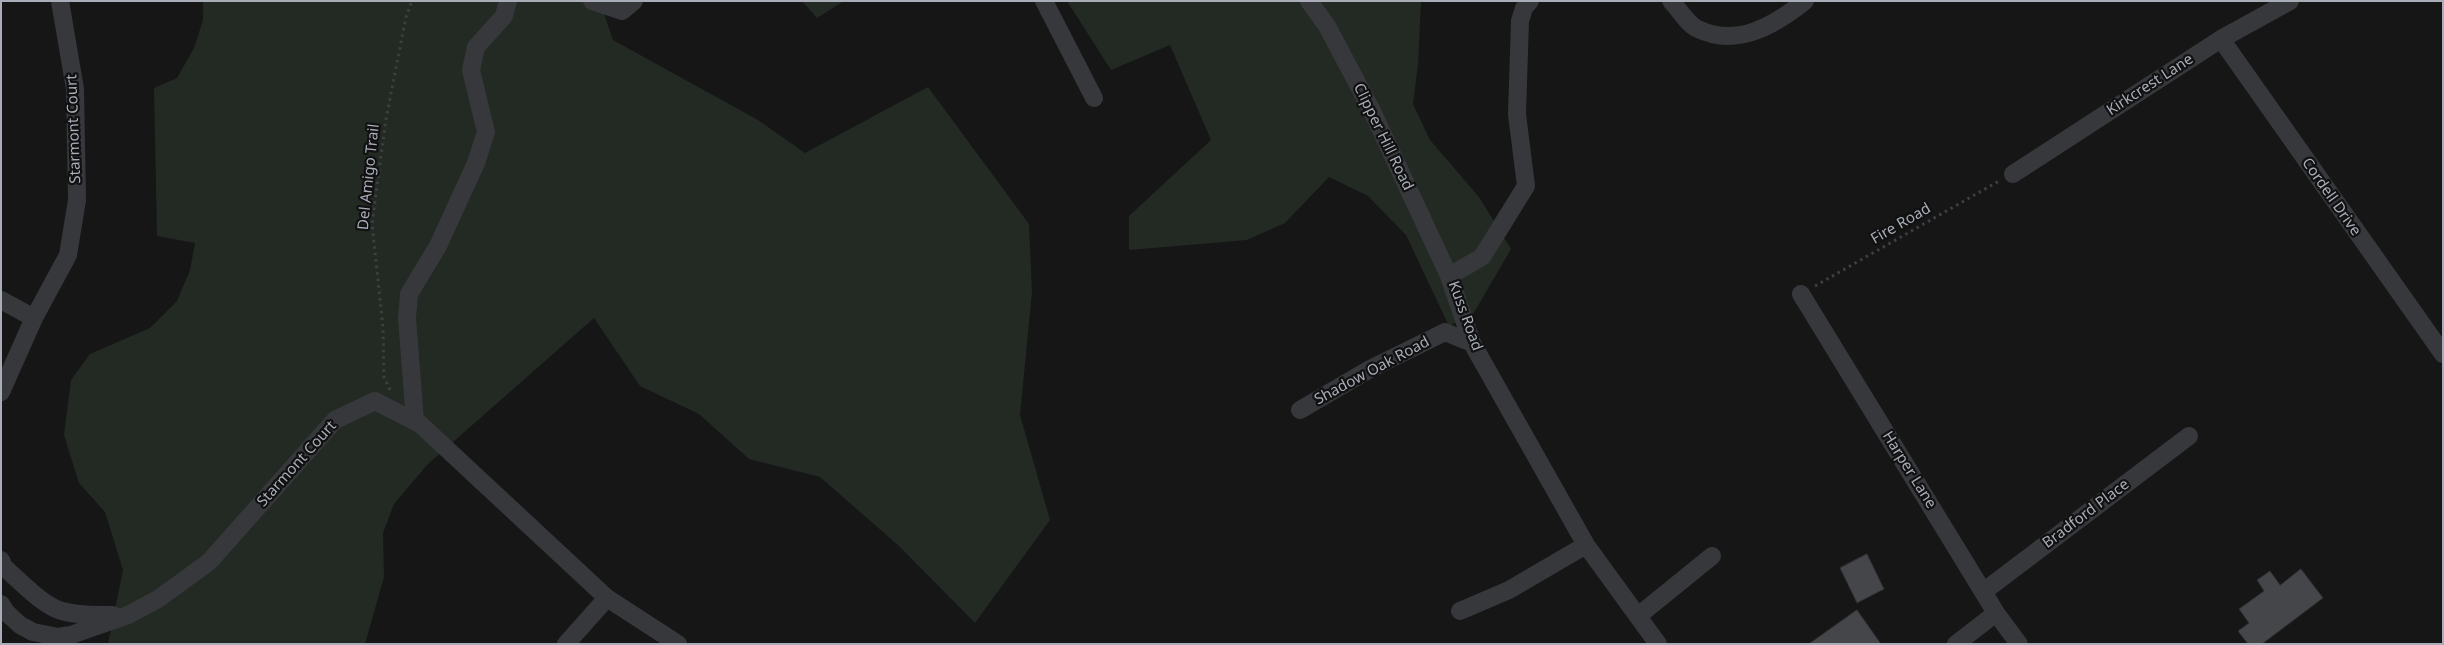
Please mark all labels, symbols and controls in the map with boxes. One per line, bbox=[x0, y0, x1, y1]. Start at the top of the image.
street label: Kirkcrest Lane bbox=[2103, 50, 2197, 120]
street label: Starmont Court bbox=[63, 74, 85, 184]
street label: Clipper Hill Road bbox=[1349, 81, 1417, 193]
street label: Del Amigo Trail bbox=[354, 123, 384, 231]
street label: Cordell Drive bbox=[2298, 155, 2364, 239]
street label: Fire Road bbox=[1868, 200, 1934, 248]
street label: Kuss Road bbox=[1444, 279, 1486, 353]
street label: Shadow Oak Road bbox=[1311, 333, 1433, 409]
street label: Starmont Court bbox=[254, 417, 340, 511]
street label: Harper Lane bbox=[1878, 428, 1940, 512]
street label: Bradford Place bbox=[2039, 476, 2133, 552]

